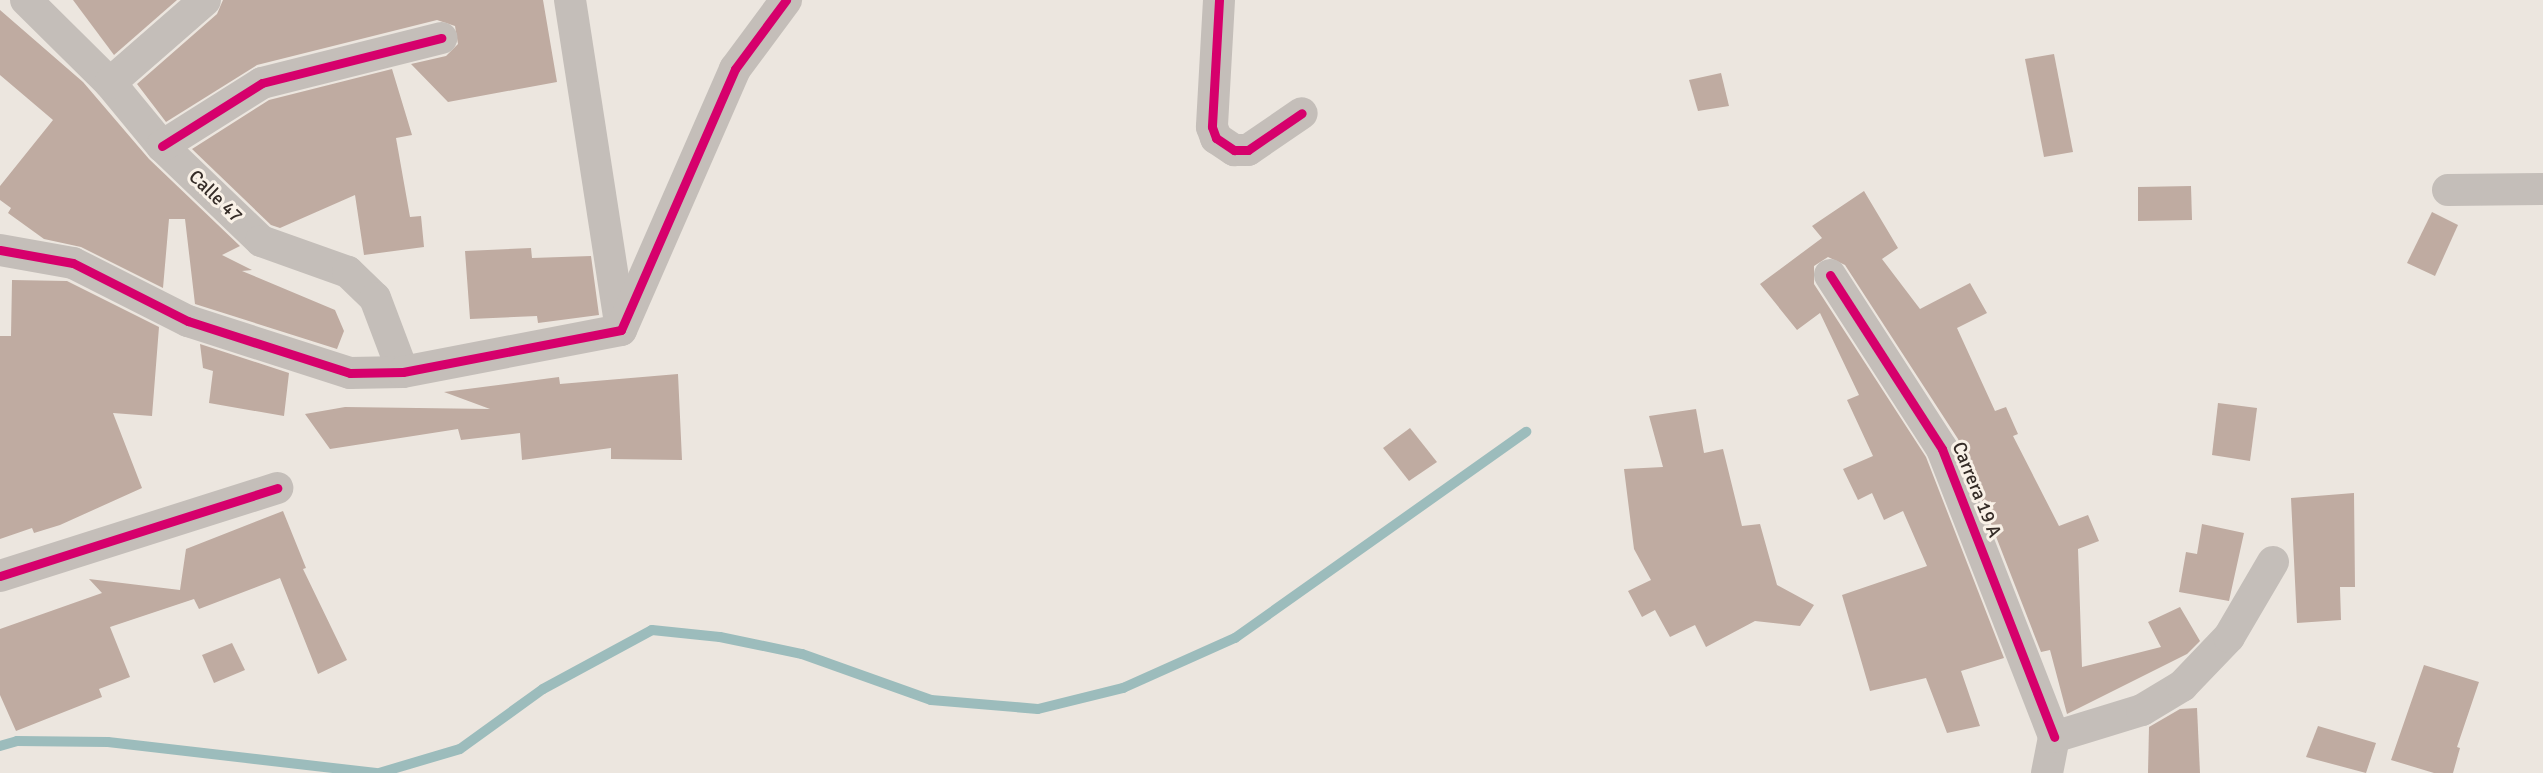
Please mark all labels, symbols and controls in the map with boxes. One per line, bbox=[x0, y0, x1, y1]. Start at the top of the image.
street label: Calle 47 bbox=[183, 166, 247, 228]
street label: Carrera 19 A bbox=[1946, 439, 2006, 541]

